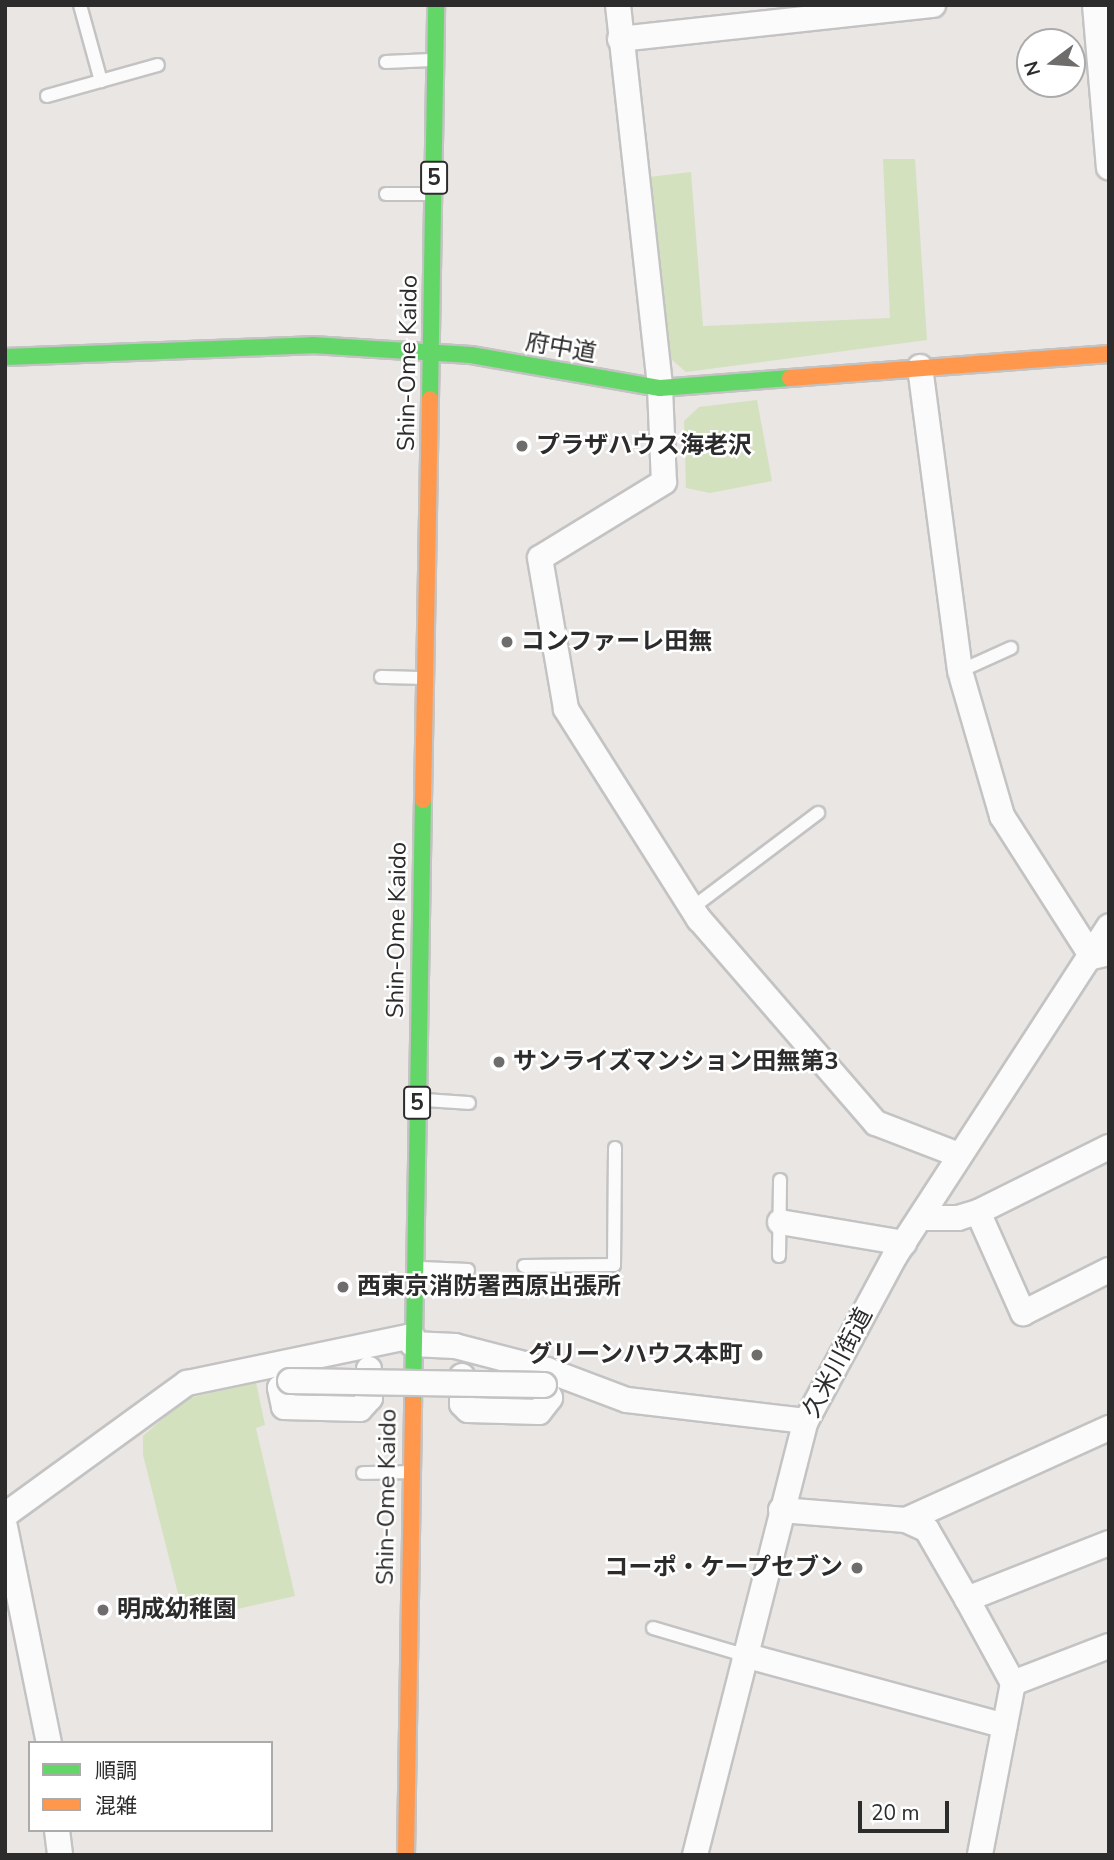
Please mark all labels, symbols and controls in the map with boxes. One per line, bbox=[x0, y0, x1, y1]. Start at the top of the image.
north arrow bbox=[1016, 28, 1086, 98]
text: N bbox=[1018, 58, 1047, 79]
road number: 5 bbox=[420, 158, 448, 197]
street label: Shin-Ome Kaido bbox=[392, 275, 424, 451]
street label: 府中道 bbox=[523, 328, 599, 368]
place label: プラザハウス海老沢 bbox=[536, 432, 752, 460]
marker: プラザハウス海老沢 bbox=[514, 438, 530, 454]
place label: コンファーレ田無 bbox=[521, 628, 713, 656]
marker: コンファーレ田無 bbox=[499, 634, 515, 650]
street label: Shin-Ome Kaido bbox=[381, 842, 413, 1018]
place label: サンライズマンション田無第3 bbox=[513, 1048, 839, 1076]
marker: サンライズマンション田無第3 bbox=[491, 1054, 507, 1070]
road number: 5 bbox=[403, 1084, 431, 1122]
place label: 西東京消防署西原出張所 bbox=[357, 1273, 621, 1301]
marker: 西東京消防署西原出張所 bbox=[335, 1279, 351, 1295]
street label: 久米川街道 bbox=[797, 1303, 879, 1423]
place label: グリーンハウス本町 bbox=[527, 1341, 743, 1369]
marker: グリーンハウス本町 bbox=[749, 1347, 765, 1363]
street label: Shin-Ome Kaido bbox=[371, 1409, 403, 1585]
place label: コーポ・ケープセブン bbox=[603, 1554, 843, 1582]
marker: コーポ・ケープセブン bbox=[849, 1560, 865, 1576]
place label: 明成幼稚園 bbox=[117, 1596, 237, 1624]
marker: 明成幼稚園 bbox=[95, 1602, 111, 1618]
legend bbox=[28, 1741, 273, 1832]
text: 順調 bbox=[95, 1757, 137, 1785]
scale bar bbox=[862, 1786, 953, 1830]
text: 混雑 bbox=[95, 1792, 137, 1820]
text: 20 m bbox=[871, 1799, 920, 1827]

